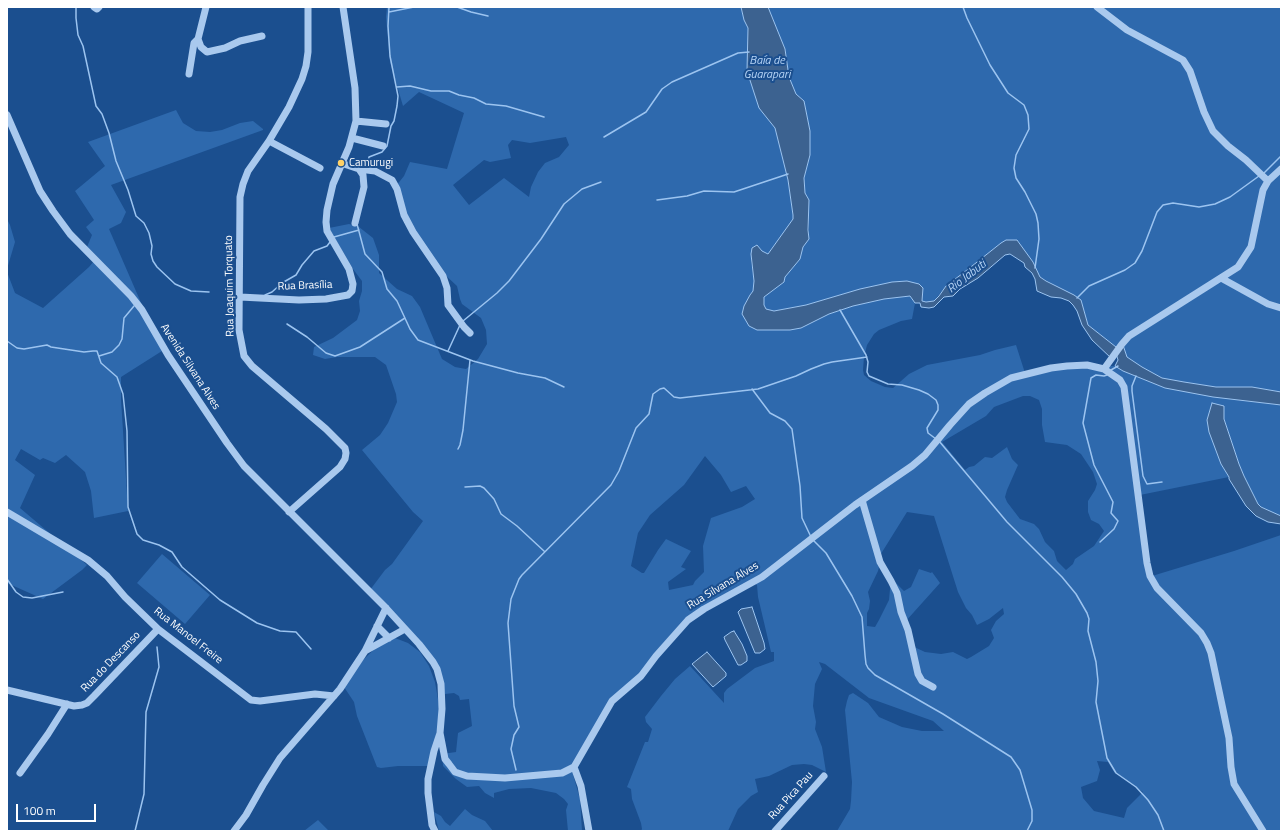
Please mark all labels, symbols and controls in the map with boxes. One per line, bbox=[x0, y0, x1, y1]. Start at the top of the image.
water label: Baía de Guarapari bbox=[744, 54, 790, 82]
place label: Camurugi bbox=[349, 156, 393, 170]
marker: Camurugi bbox=[336, 158, 346, 168]
street label: Rua Joaquim Torquato bbox=[223, 235, 237, 337]
water label: Rio Jabuti bbox=[945, 257, 989, 297]
street label: Rua Brasília bbox=[277, 278, 333, 294]
street label: Avenida Silvana Alves bbox=[157, 322, 223, 412]
street label: Rua Silvana Alves bbox=[685, 559, 761, 613]
street label: Rua Manoel Freire bbox=[151, 605, 225, 667]
street label: Rua do Descanso bbox=[79, 629, 143, 695]
street label: Rua Pica Pau bbox=[766, 769, 816, 823]
scale bar bbox=[18, 796, 98, 822]
text: 100 m bbox=[23, 801, 56, 820]

